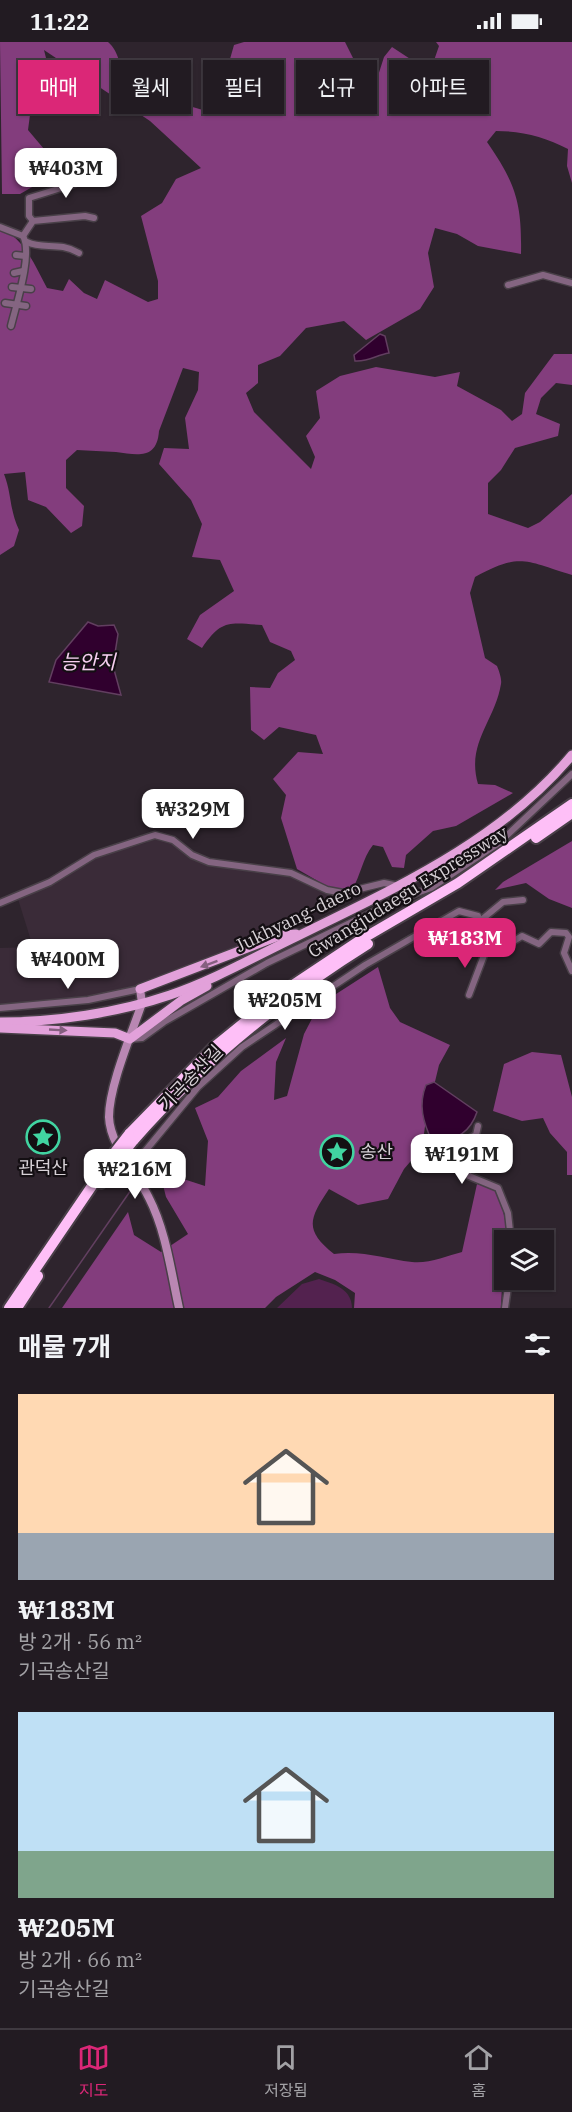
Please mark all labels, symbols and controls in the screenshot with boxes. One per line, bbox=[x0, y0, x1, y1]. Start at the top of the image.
text: 11:22 bbox=[30, 7, 89, 36]
chip: 매매 bbox=[18, 60, 99, 114]
chip: 월세 bbox=[111, 60, 191, 114]
chip: 필터 bbox=[203, 60, 284, 114]
chip: 신규 bbox=[296, 60, 377, 114]
chip: 아파트 bbox=[389, 60, 489, 114]
pin: ₩403M bbox=[24, 148, 108, 199]
text: ₩403M bbox=[29, 154, 103, 181]
water label: 능안지 bbox=[60, 648, 117, 675]
pin: ₩329M bbox=[151, 789, 235, 840]
text: ₩329M bbox=[156, 795, 230, 822]
street label: Gwangjudaegu Expressway bbox=[304, 820, 512, 963]
street label: Jukhyang-daero bbox=[231, 876, 365, 957]
pin: ₩183M bbox=[423, 918, 507, 969]
text: ₩183M bbox=[428, 924, 502, 951]
pin: ₩400M bbox=[26, 939, 110, 990]
text: ₩400M bbox=[31, 945, 105, 972]
one-way arrow bbox=[200, 959, 218, 969]
pin: ₩205M bbox=[243, 980, 327, 1031]
text: ₩205M bbox=[248, 986, 322, 1013]
one-way arrow bbox=[49, 1026, 68, 1035]
street label: 기곡송산길 bbox=[154, 1040, 228, 1115]
place icon: 관덕산 bbox=[25, 1119, 61, 1155]
place icon: 송산 bbox=[319, 1134, 355, 1170]
pin: ₩191M bbox=[420, 1134, 504, 1185]
place label: 송산 bbox=[360, 1140, 393, 1163]
text: ₩191M bbox=[425, 1140, 499, 1167]
pin: ₩216M bbox=[93, 1149, 177, 1200]
text: ₩216M bbox=[98, 1155, 172, 1182]
place label: 관덕산 bbox=[18, 1156, 68, 1179]
map controls bbox=[494, 1230, 554, 1290]
button: layers bbox=[494, 1230, 554, 1290]
icon: filters bbox=[521, 1328, 554, 1361]
text: 매물 7개 bbox=[18, 1329, 111, 1363]
icon: home bbox=[232, 1433, 340, 1541]
text: ₩183M bbox=[18, 1592, 115, 1626]
text: 방 2개 · 56 m² bbox=[18, 1628, 142, 1655]
text: 기곡송산길 bbox=[18, 1657, 110, 1684]
icon: home bbox=[232, 1751, 340, 1859]
text: ₩205M bbox=[18, 1910, 115, 1944]
text: 방 2개 · 66 m² bbox=[18, 1946, 142, 1973]
text: 기곡송산길 bbox=[18, 1975, 110, 2002]
tab: 지도 bbox=[77, 2041, 110, 2101]
tab: 저장됨 bbox=[264, 2041, 308, 2101]
tab: 홈 bbox=[462, 2041, 495, 2101]

